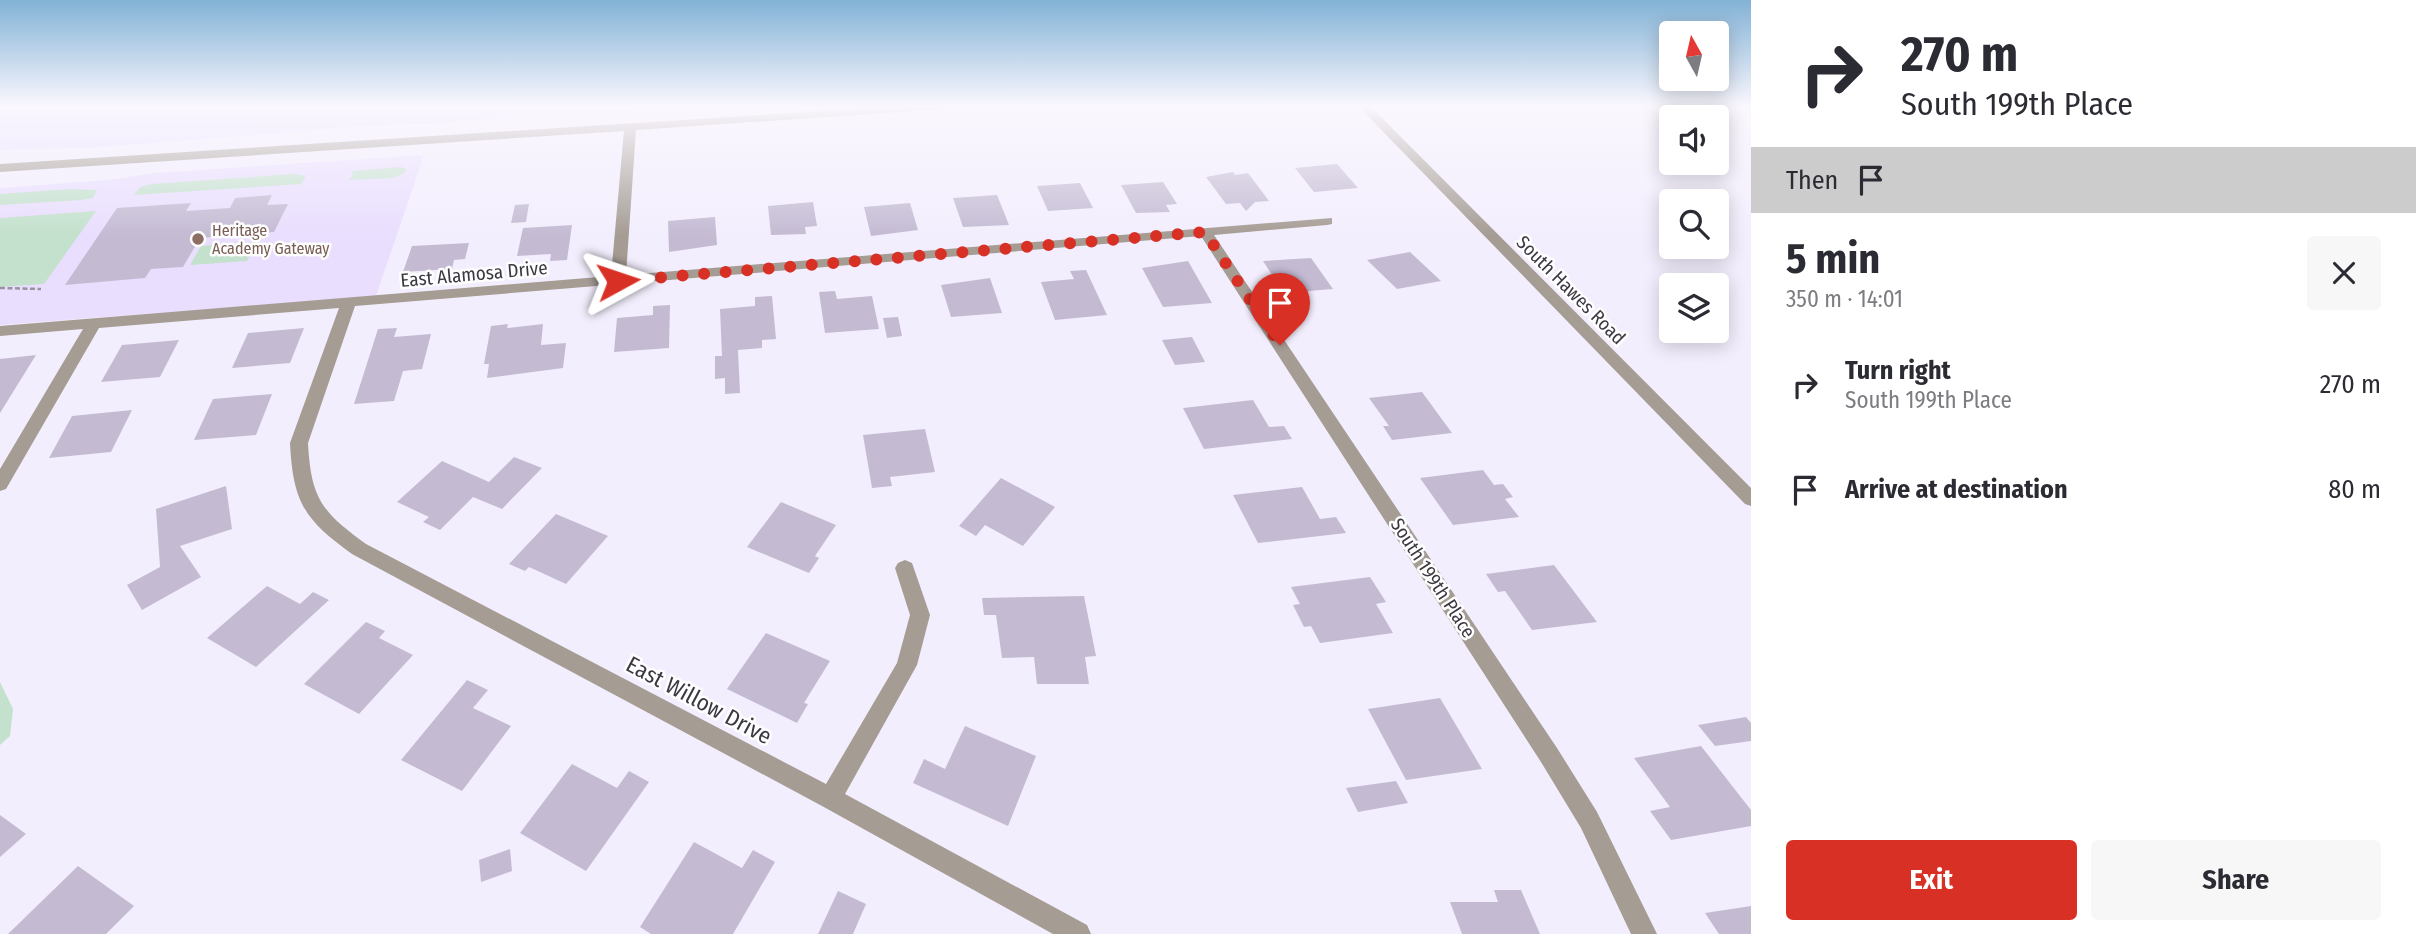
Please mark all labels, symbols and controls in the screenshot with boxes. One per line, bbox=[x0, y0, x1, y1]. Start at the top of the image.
north arrow bbox=[1659, 21, 1729, 91]
map controls bbox=[1659, 21, 1729, 343]
text: 270 m bbox=[1901, 25, 2018, 84]
icon: right bbox=[1786, 28, 1877, 119]
text: South 199th Place bbox=[1901, 85, 2133, 123]
button: sound bbox=[1659, 105, 1729, 175]
icon: arrive bbox=[1852, 161, 1890, 199]
text: Then bbox=[1786, 165, 1838, 196]
button: search bbox=[1659, 189, 1729, 259]
place label: Heritage Academy Gateway bbox=[212, 221, 330, 258]
marker: Heritage Academy Gateway bbox=[190, 231, 206, 247]
street label: South Hawes Road bbox=[1512, 231, 1630, 349]
text: 5 min bbox=[1786, 234, 1880, 284]
button: close bbox=[2307, 236, 2381, 310]
position arrow bbox=[581, 244, 655, 318]
street label: East Alamosa Drive bbox=[400, 256, 548, 292]
pin bbox=[1250, 273, 1310, 345]
button: layers bbox=[1659, 273, 1729, 343]
icon: arrive bbox=[1261, 284, 1299, 322]
text: 350 m · 14:01 bbox=[1786, 285, 1903, 313]
text: Turn right bbox=[1845, 355, 1951, 386]
icon: right bbox=[1786, 366, 1824, 404]
text: 270 m bbox=[2320, 369, 2381, 400]
text: South 199th Place bbox=[1845, 386, 2012, 414]
icon: arrive bbox=[1786, 471, 1824, 509]
text: Arrive at destination bbox=[1845, 474, 2068, 505]
text: 80 m bbox=[2328, 474, 2381, 505]
street label: South 199th Place bbox=[1386, 514, 1480, 642]
street label: East Willow Drive bbox=[621, 650, 777, 750]
button: Exit bbox=[1786, 840, 2077, 920]
button: Share bbox=[2091, 840, 2381, 920]

